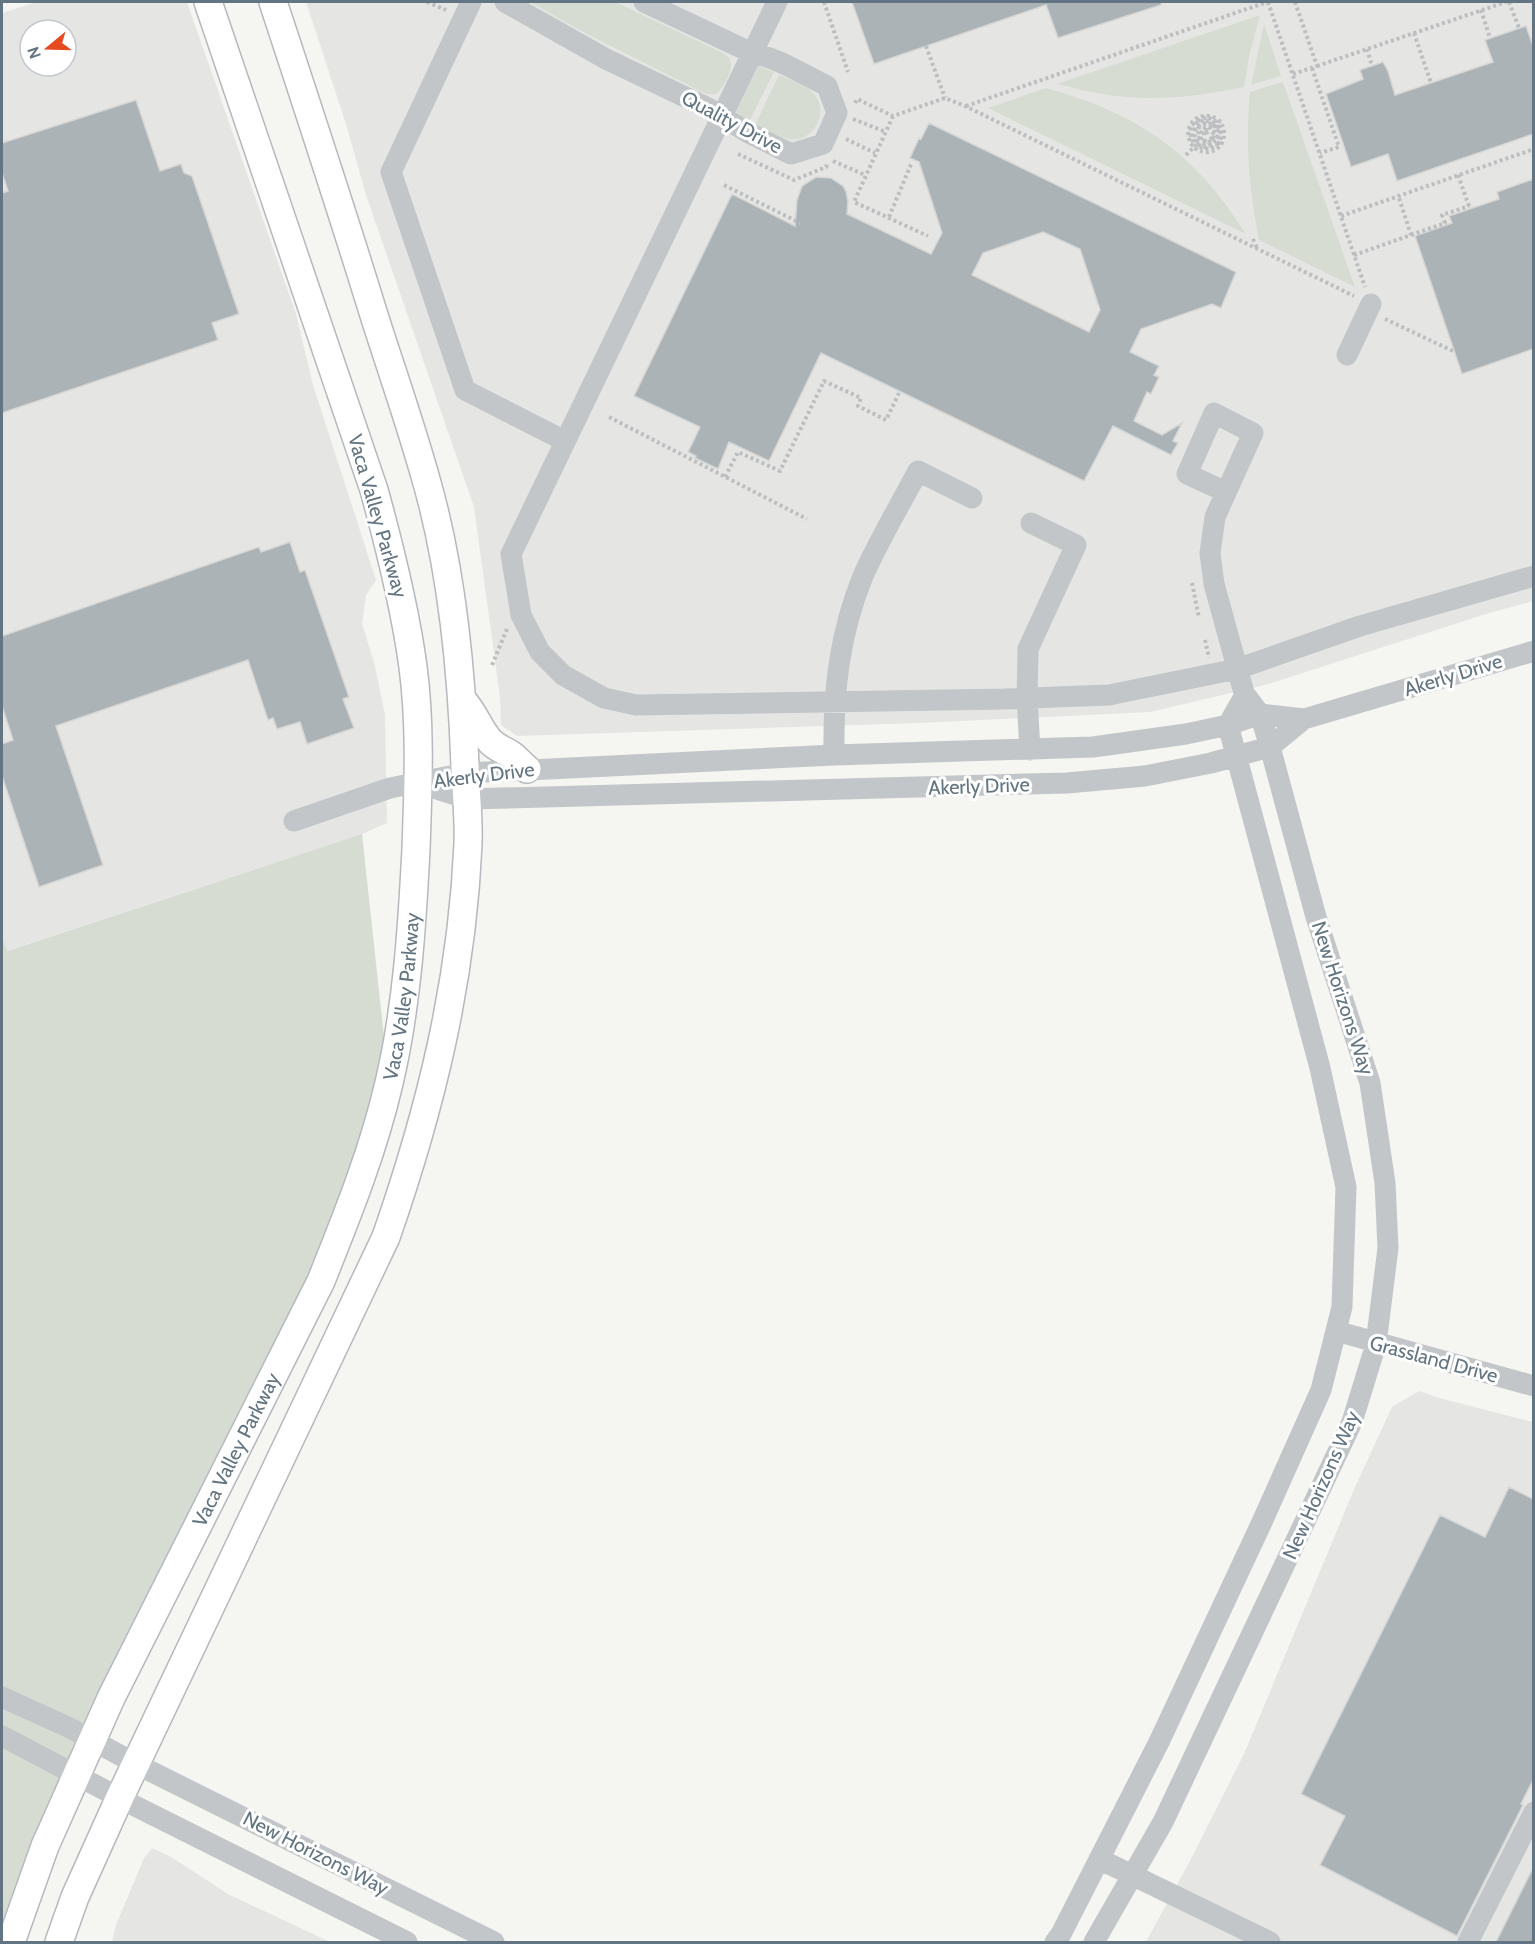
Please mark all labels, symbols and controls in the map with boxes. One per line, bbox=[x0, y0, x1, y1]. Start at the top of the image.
north arrow bbox=[18, 18, 78, 78]
text: N bbox=[23, 44, 45, 61]
street label: Quality Drive bbox=[678, 85, 786, 159]
street label: Vaca Valley Parkway bbox=[343, 431, 413, 601]
street label: Akerly Drive bbox=[1401, 649, 1505, 701]
street label: Akerly Drive bbox=[432, 757, 536, 793]
street label: Akerly Drive bbox=[928, 772, 1030, 800]
street label: Vaca Valley Parkway bbox=[378, 912, 424, 1083]
street label: New Horizons Way bbox=[1307, 918, 1379, 1078]
street label: Grassland Drive bbox=[1367, 1330, 1501, 1388]
street label: Vaca Valley Parkway bbox=[187, 1369, 285, 1531]
street label: New Horizons Way bbox=[1277, 1407, 1365, 1563]
street label: New Horizons Way bbox=[239, 1806, 393, 1900]

